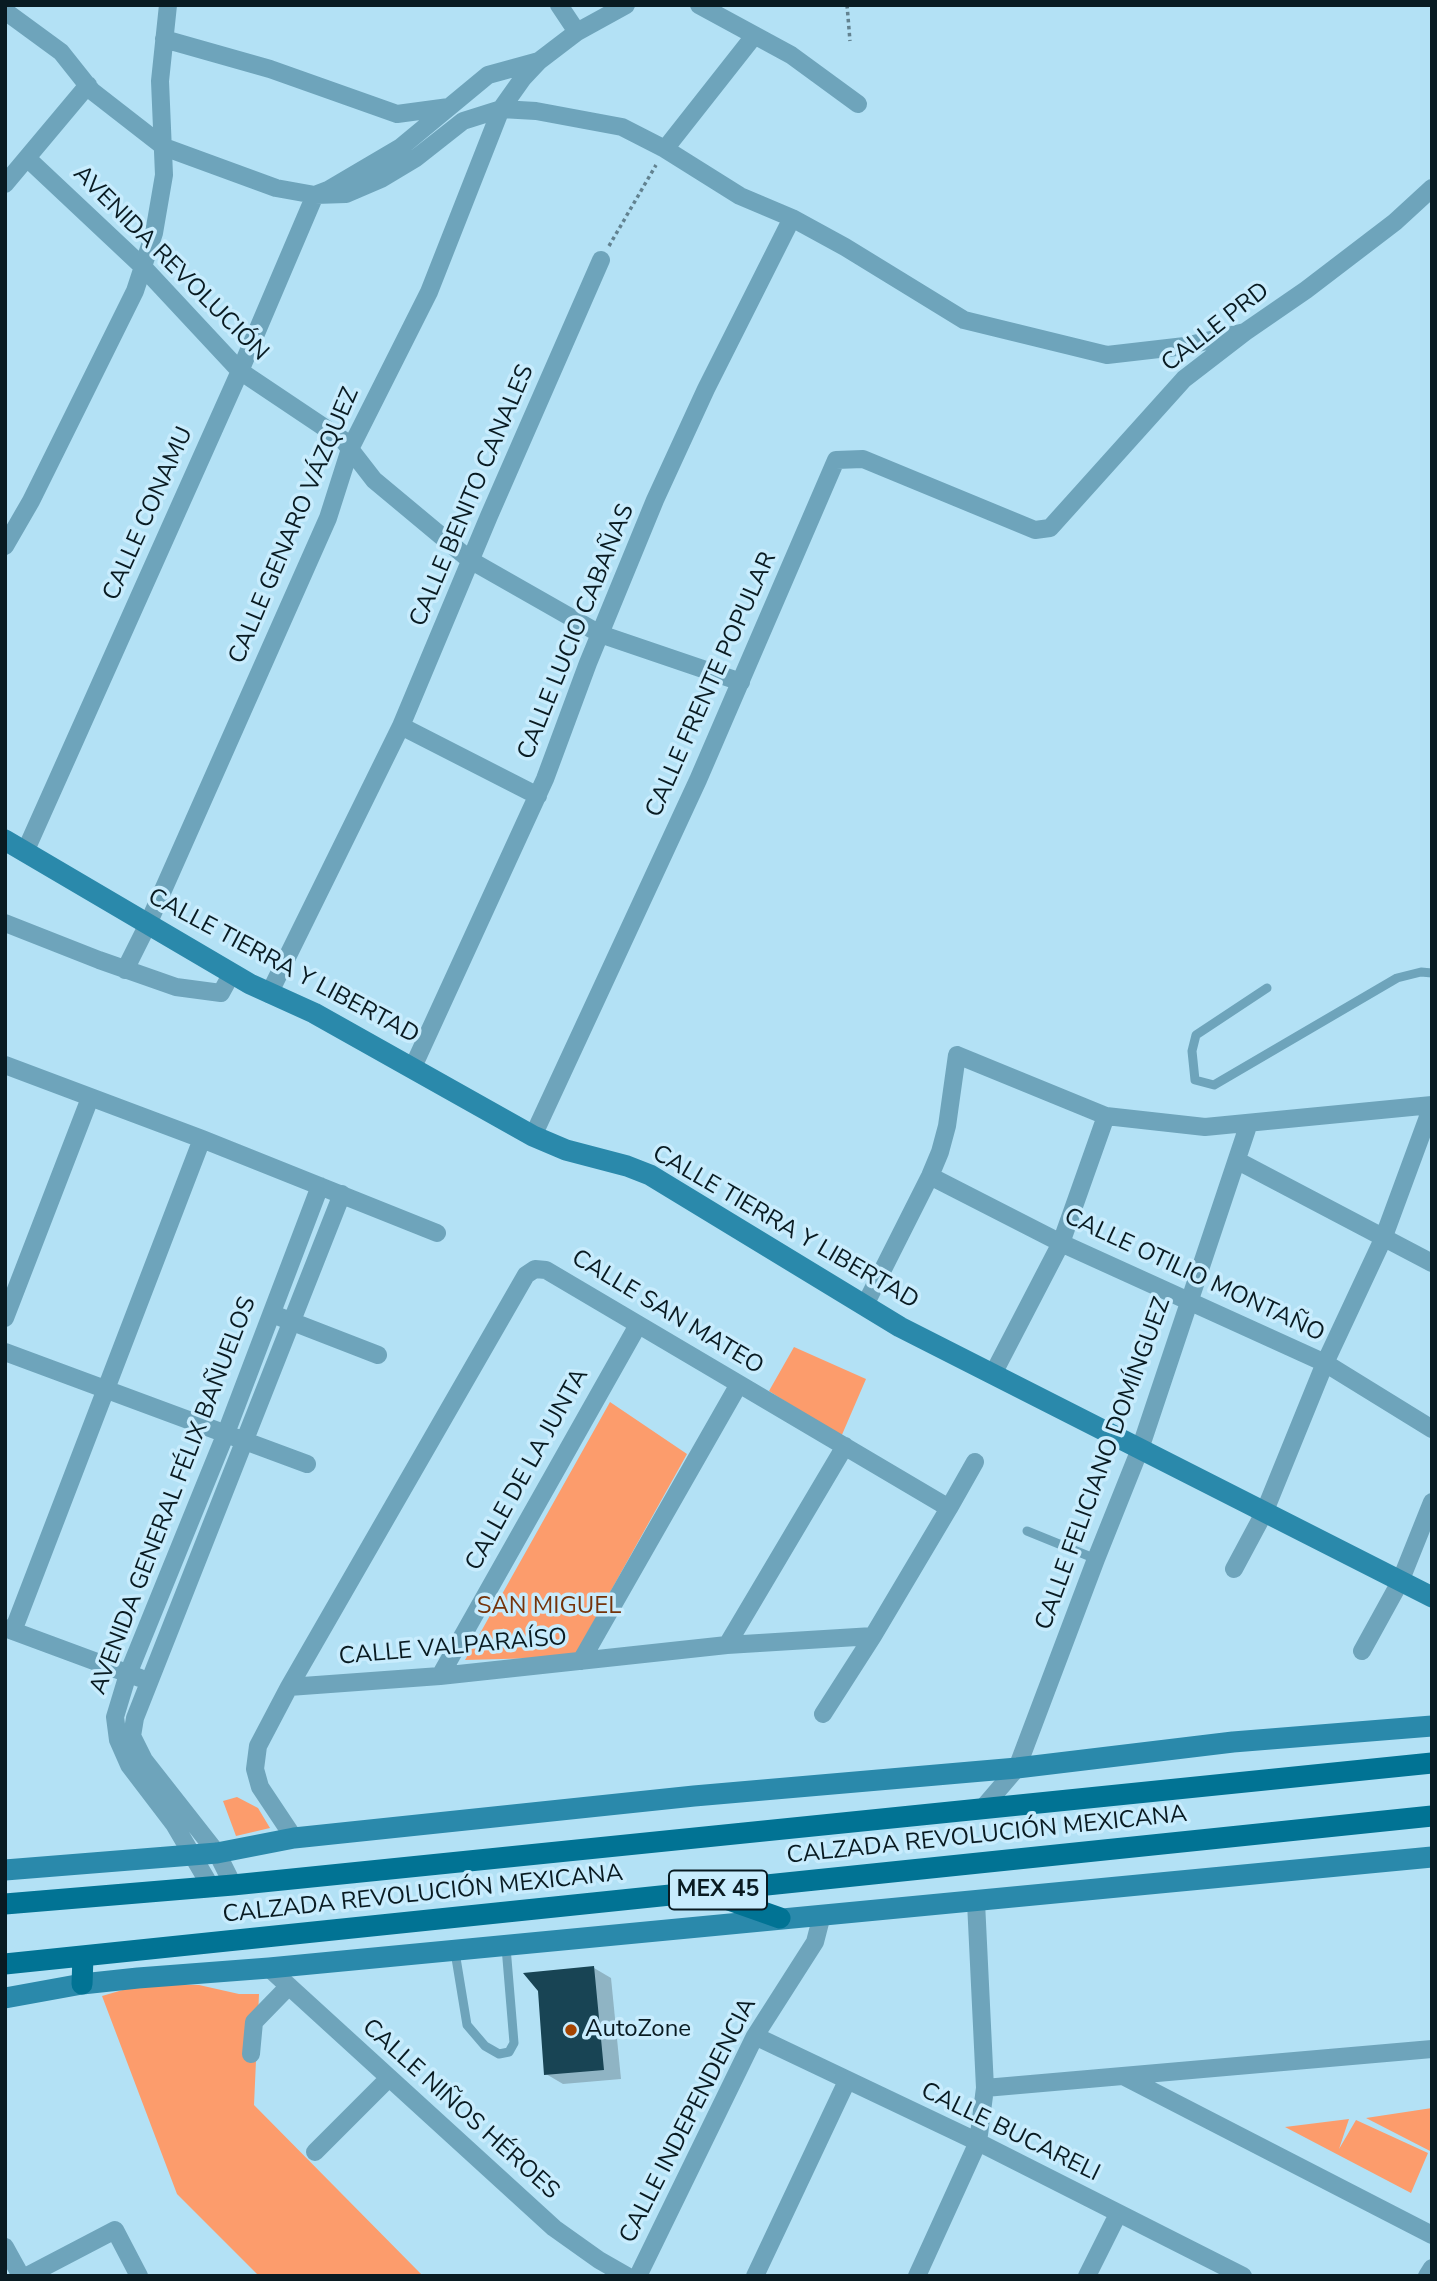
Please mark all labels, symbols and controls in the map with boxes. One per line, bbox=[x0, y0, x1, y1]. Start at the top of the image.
street label: AVENIDA REVOLUCIÓN bbox=[66, 160, 274, 368]
street label: CALLE PRD bbox=[1157, 277, 1275, 379]
street label: CALLE BENITO CANALES bbox=[405, 361, 541, 631]
street label: CALLE GENARO VÁZQUEZ bbox=[224, 384, 366, 668]
street label: CALLE CONAMU bbox=[98, 423, 200, 605]
street label: CALLE LUCIO CABAÑAS bbox=[513, 500, 641, 764]
street label: CALLE FRENTE POPULAR bbox=[640, 548, 784, 822]
street label: CALLE TIERRA Y LIBERTAD bbox=[143, 883, 423, 1051]
street label: CALLE TIERRA Y LIBERTAD bbox=[647, 1140, 923, 1316]
street label: CALLE OTILIO MONTAÑO bbox=[1059, 1203, 1329, 1349]
street label: CALLE SAN MATEO bbox=[566, 1244, 768, 1382]
street label: AVENIDA GENERAL FÉLIX BAÑUELOS bbox=[85, 1293, 263, 1699]
street label: CALLE FELICIANO DOMÍNGUEZ bbox=[1030, 1294, 1178, 1634]
street label: CALLE DE LA JUNTA bbox=[460, 1364, 596, 1576]
park label: SAN MIGUEL bbox=[477, 1593, 621, 1621]
street label: CALLE VALPARAÍSO bbox=[338, 1624, 568, 1672]
street label: CALZADA REVOLUCIÓN MEXICANA bbox=[785, 1801, 1189, 1871]
street label: CALZADA REVOLUCIÓN MEXICANA bbox=[221, 1860, 625, 1930]
road number: MEX 45 bbox=[669, 1870, 767, 1910]
street label: CALLE INDEPENDENCIA bbox=[615, 1994, 763, 2248]
street label: CALLE NIÑOS HÉROES bbox=[355, 2014, 565, 2206]
place label: AutoZone bbox=[585, 2016, 691, 2044]
marker: AutoZone bbox=[563, 2022, 579, 2038]
street label: CALLE BUCARELI bbox=[916, 2077, 1104, 2189]

